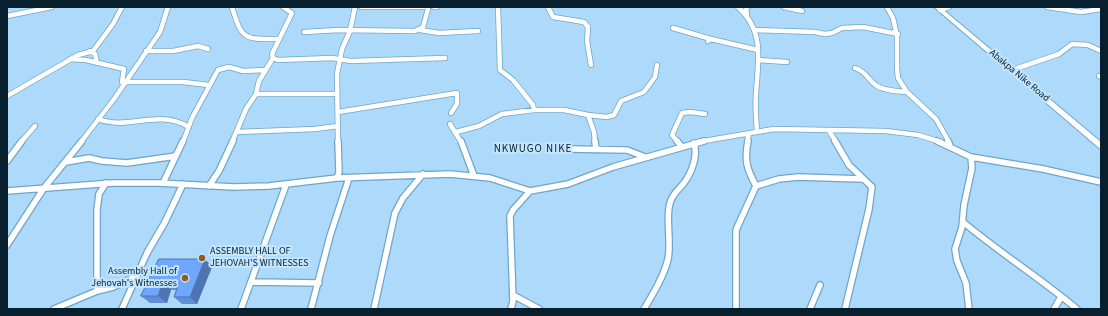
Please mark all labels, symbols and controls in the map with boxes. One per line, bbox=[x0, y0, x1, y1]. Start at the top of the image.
street label: Abakpa Nike Road bbox=[986, 47, 1052, 105]
district label: NKWUGO NIKE bbox=[494, 143, 572, 157]
place label: ASSEMBLY HALL OF JEHOVAH'S WITNESSES bbox=[210, 246, 309, 270]
marker: ASSEMBLY HALL OF JEHOVAH'S WITNESSES bbox=[197, 253, 207, 263]
place label: Assembly Hall of Jehovah's Witnesses bbox=[91, 266, 177, 290]
marker: Assembly Hall of Jehovah's Witnesses bbox=[180, 273, 190, 283]

